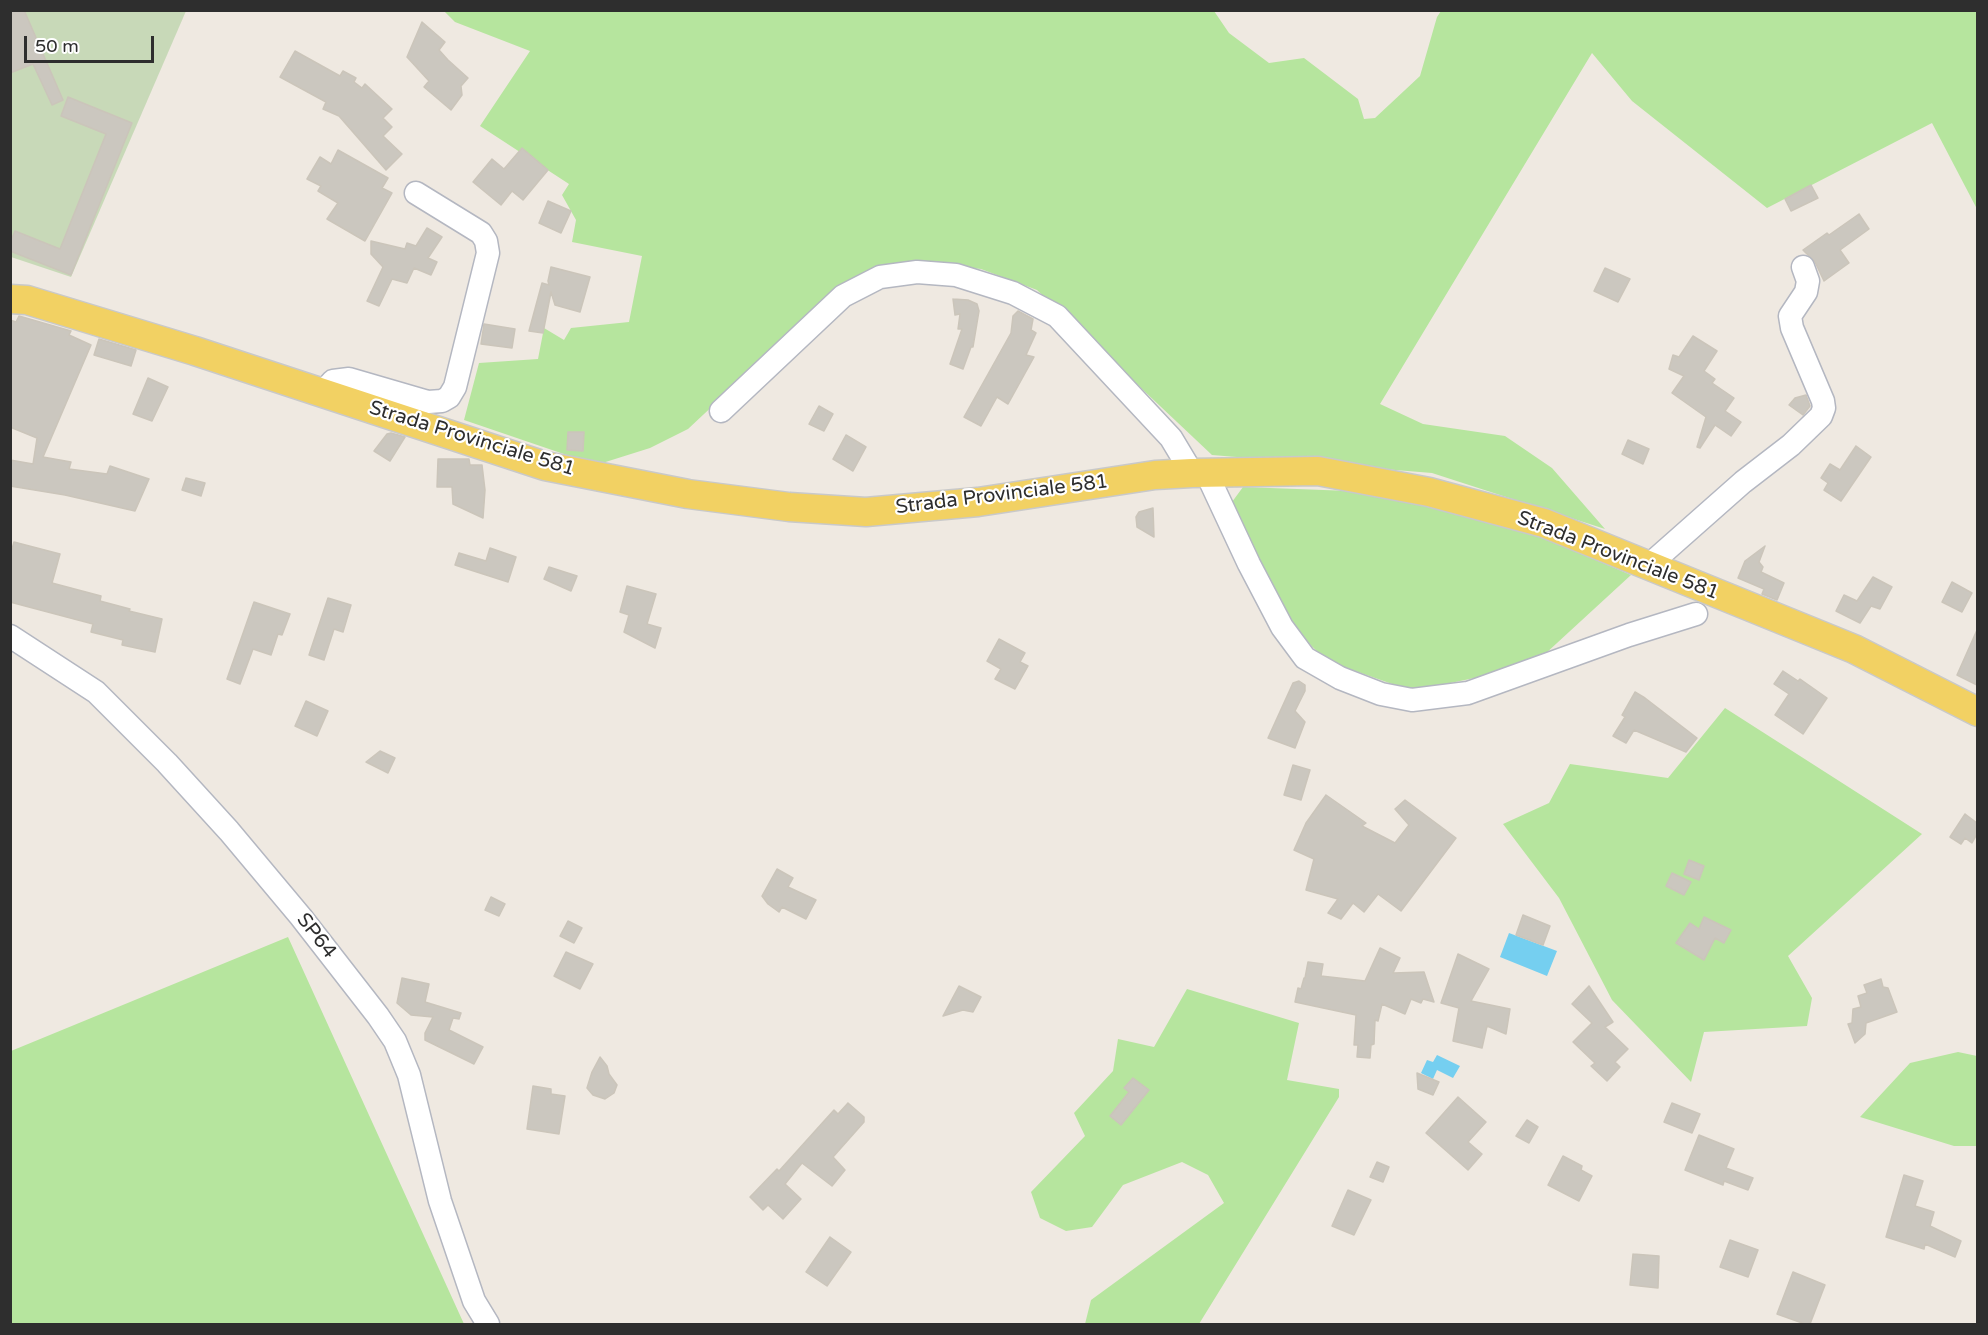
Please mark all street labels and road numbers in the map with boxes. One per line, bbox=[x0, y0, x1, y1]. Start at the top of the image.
street label: Strada Provinciale 581 bbox=[366, 396, 578, 482]
street label: Strada Provinciale 581 bbox=[894, 470, 1110, 520]
street label: Strada Provinciale 581 bbox=[1514, 506, 1722, 606]
street label: SP64 bbox=[291, 909, 341, 963]

